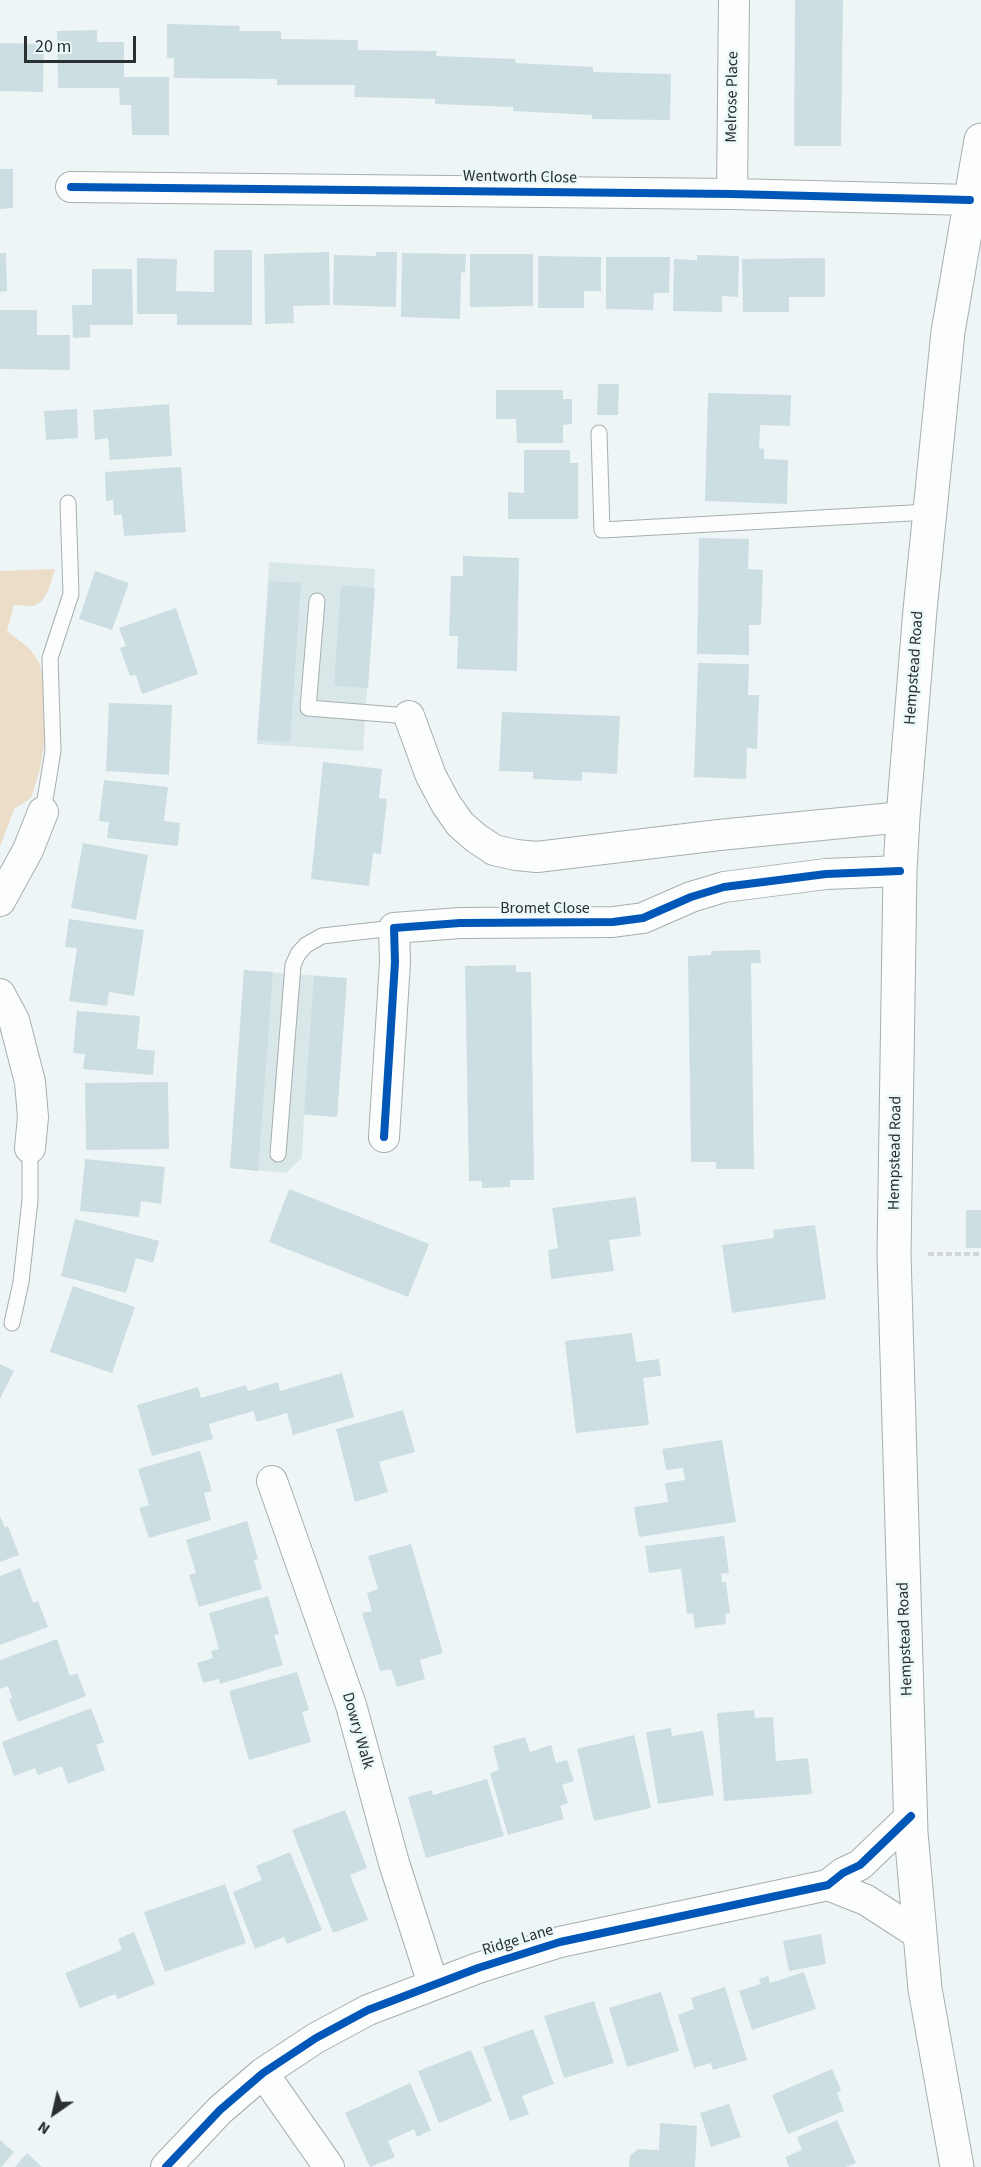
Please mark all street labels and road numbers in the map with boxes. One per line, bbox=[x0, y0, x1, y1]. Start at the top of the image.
street label: Melrose Place bbox=[723, 51, 743, 143]
street label: Wentworth Close bbox=[463, 167, 577, 189]
street label: Hempstead Road bbox=[901, 610, 929, 726]
street label: Bromet Close bbox=[500, 899, 590, 919]
street label: Hempstead Road bbox=[885, 1096, 907, 1210]
street label: Hempstead Road bbox=[894, 1582, 918, 1696]
street label: Dowry Walk bbox=[337, 1690, 377, 1772]
street label: Ridge Lane bbox=[480, 1921, 556, 1961]

